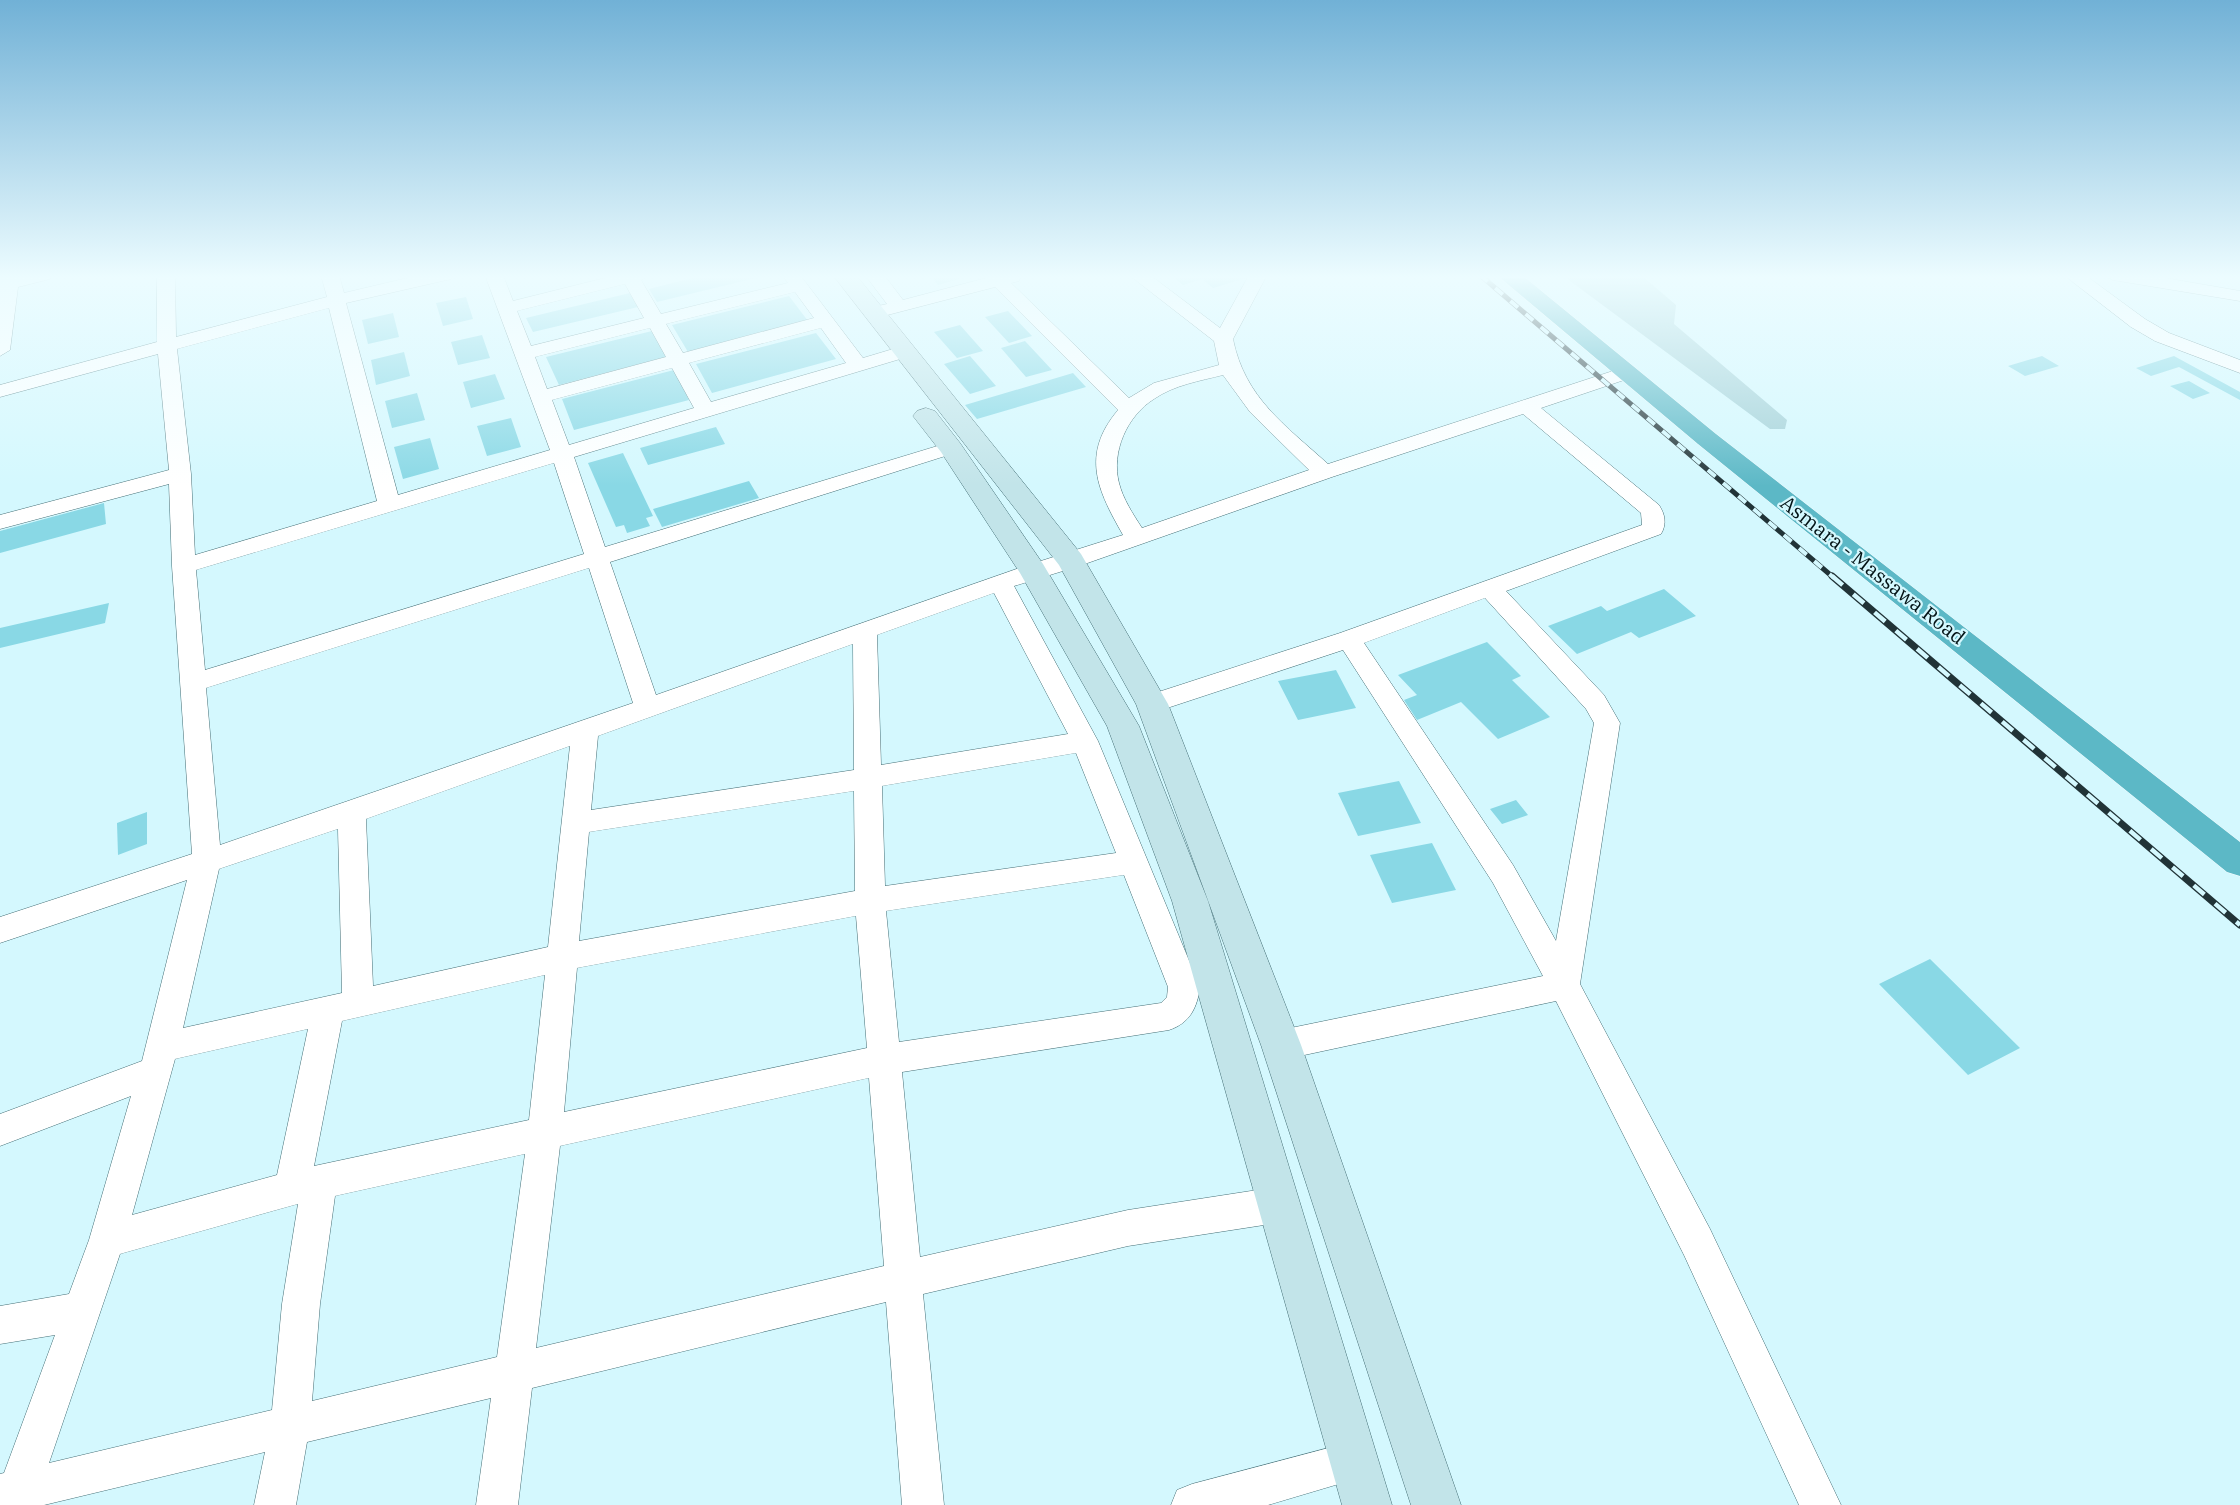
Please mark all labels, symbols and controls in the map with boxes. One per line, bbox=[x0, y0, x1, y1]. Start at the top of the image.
street label: Asmara - Massawa Road bbox=[1775, 489, 1971, 650]

